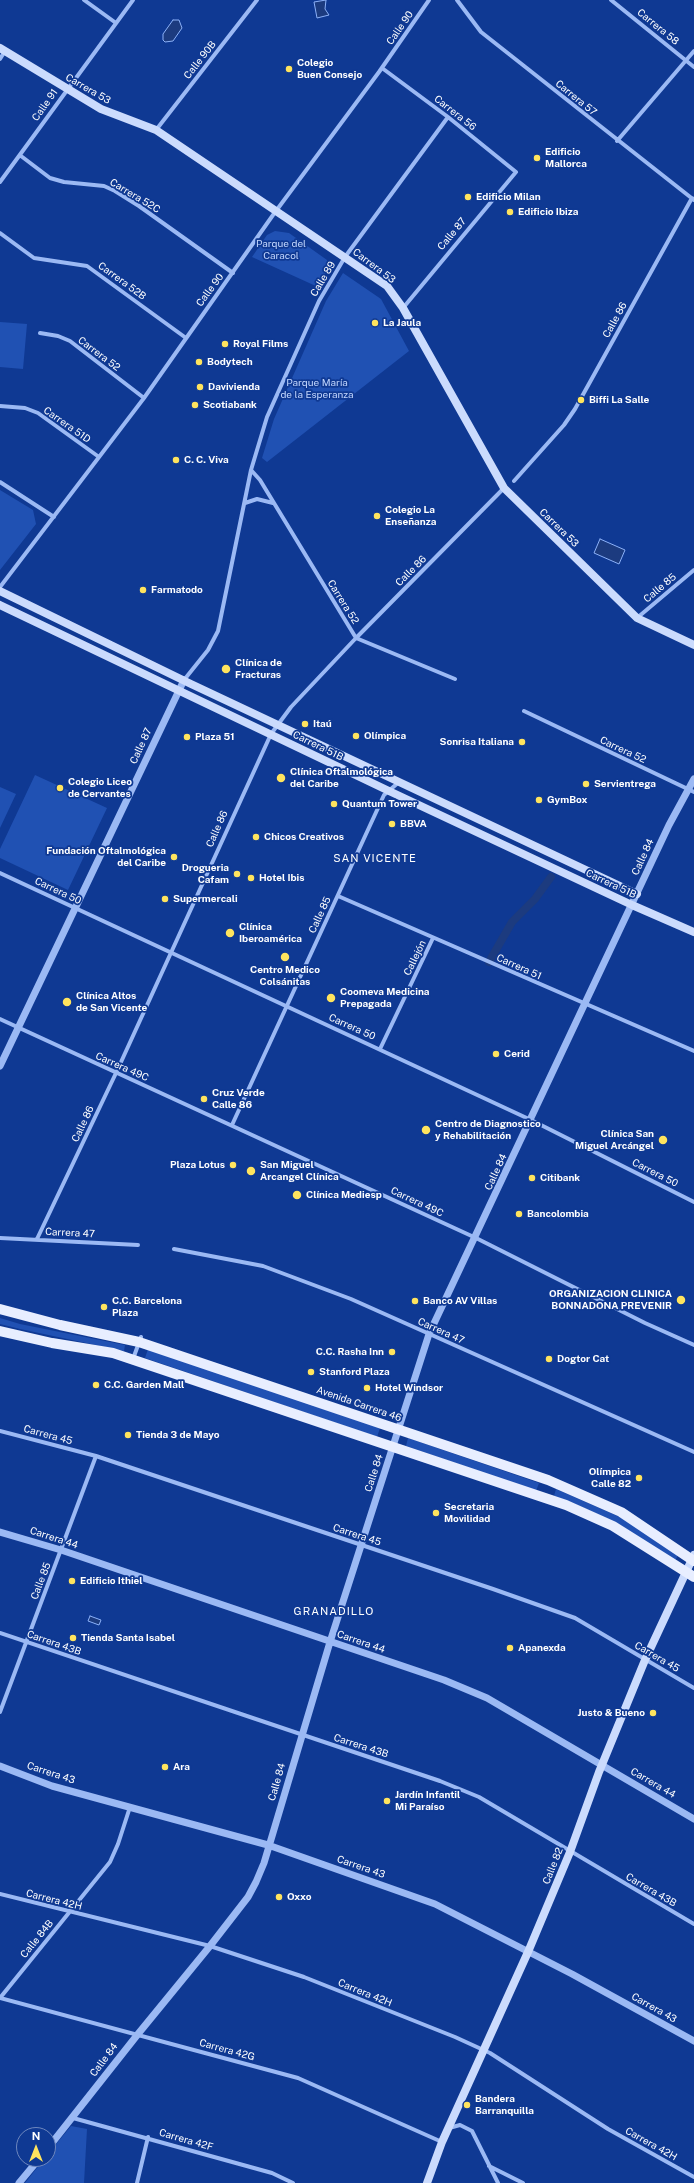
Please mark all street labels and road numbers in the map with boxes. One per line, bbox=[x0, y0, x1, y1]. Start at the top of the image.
street label: Carrera 58 bbox=[635, 7, 681, 47]
street label: Calle 90 bbox=[384, 9, 416, 47]
street label: Calle 90B bbox=[181, 39, 219, 81]
street label: Carrera 53 bbox=[63, 71, 113, 107]
street label: Carrera 57 bbox=[553, 78, 599, 118]
street label: Calle 91 bbox=[30, 87, 60, 123]
street label: Carrera 56 bbox=[432, 93, 478, 133]
street label: Carrera 52C bbox=[108, 176, 162, 216]
street label: Calle 87 bbox=[435, 215, 469, 253]
street label: Carrera 53 bbox=[350, 246, 398, 286]
street label: Calle 89 bbox=[308, 259, 338, 299]
street label: Carrera 52B bbox=[96, 260, 148, 302]
street label: Calle 90 bbox=[194, 271, 226, 309]
street label: Calle 86 bbox=[600, 300, 630, 340]
street label: Carrera 52 bbox=[76, 334, 122, 374]
street label: Carrera 51D bbox=[41, 404, 93, 446]
street label: Carrera 53 bbox=[537, 506, 581, 550]
street label: Calle 86 bbox=[393, 553, 429, 589]
street label: Calle 85 bbox=[641, 571, 679, 605]
street label: Carrera 52 bbox=[325, 578, 361, 626]
street label: Calle 87 bbox=[127, 726, 155, 766]
street label: Carrera 51B bbox=[291, 729, 345, 763]
street label: Carrera 52 bbox=[598, 734, 648, 766]
street label: Calle 86 bbox=[204, 809, 230, 849]
street label: Calle 84 bbox=[629, 837, 657, 877]
street label: Carrera 51B bbox=[584, 867, 638, 901]
street label: Carrera 50 bbox=[33, 875, 83, 907]
street label: Calle 85 bbox=[306, 895, 334, 935]
street label: Callejón bbox=[401, 938, 429, 978]
street label: Carrera 51 bbox=[495, 952, 543, 982]
street label: Carrera 50 bbox=[327, 1011, 377, 1043]
street label: Carrera 49C bbox=[94, 1050, 150, 1084]
street label: Calle 86 bbox=[69, 1104, 97, 1144]
street label: Calle 84 bbox=[482, 1152, 510, 1192]
street label: Carrera 50 bbox=[630, 1156, 680, 1190]
street label: Carrera 49C bbox=[389, 1185, 445, 1219]
street label: Carrera 47 bbox=[45, 1226, 95, 1240]
street label: Carrera 47 bbox=[416, 1315, 466, 1347]
street label: Avenida Carrera 46 bbox=[315, 1384, 403, 1424]
street label: Carrera 45 bbox=[22, 1423, 74, 1447]
street label: Calle 84 bbox=[362, 1453, 386, 1493]
street label: Carrera 45 bbox=[331, 1522, 383, 1548]
street label: Carrera 44 bbox=[28, 1525, 80, 1551]
street label: Calle 85 bbox=[28, 1561, 54, 1601]
street label: Carrera 43B bbox=[25, 1628, 83, 1658]
street label: Carrera 44 bbox=[335, 1628, 387, 1656]
street label: Carrera 45 bbox=[632, 1639, 682, 1675]
street label: Carrera 43B bbox=[332, 1732, 390, 1760]
street label: Carrera 43 bbox=[25, 1760, 77, 1786]
street label: Calle 84 bbox=[266, 1762, 288, 1802]
street label: Carrera 44 bbox=[628, 1765, 678, 1801]
street label: Calle 82 bbox=[540, 1846, 566, 1886]
street label: Carrera 43 bbox=[335, 1853, 387, 1881]
street label: Carrera 43B bbox=[623, 1871, 679, 1909]
street label: Carrera 42H bbox=[25, 1887, 83, 1913]
street label: Calle 84B bbox=[18, 1918, 56, 1960]
street label: Carrera 42H bbox=[336, 1977, 394, 2009]
street label: Carrera 43 bbox=[629, 1991, 679, 2025]
street label: Carrera 42G bbox=[198, 2037, 256, 2063]
street label: Calle 84 bbox=[88, 2041, 120, 2079]
street label: Carrera 42H bbox=[623, 2125, 679, 2163]
street label: Carrera 42F bbox=[158, 2127, 214, 2153]

